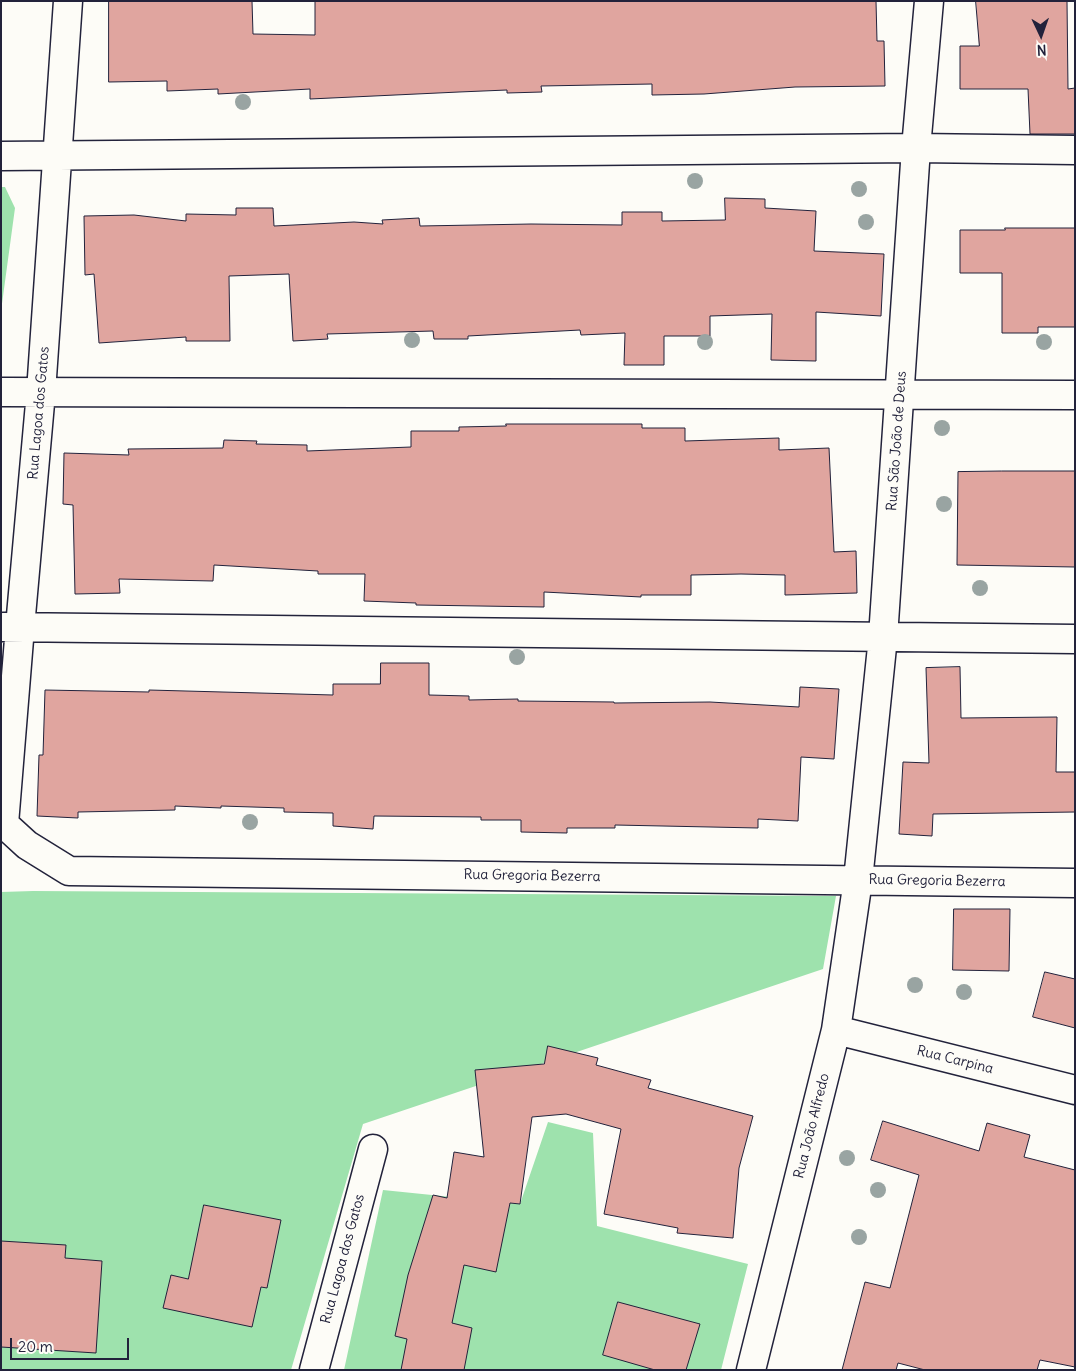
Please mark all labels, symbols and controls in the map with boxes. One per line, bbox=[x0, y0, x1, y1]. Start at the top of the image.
north arrow bbox=[1016, 10, 1066, 60]
text: N bbox=[1036, 41, 1047, 59]
street label: Rua Lagoa dos Gatos bbox=[25, 346, 53, 480]
street label: Rua São João de Deus bbox=[884, 370, 910, 512]
street label: Rua Gregoria Bezerra bbox=[463, 866, 601, 886]
street label: Rua Gregoria Bezerra bbox=[868, 871, 1006, 891]
street label: Rua Carpina bbox=[915, 1042, 995, 1078]
street label: Rua João Alfredo bbox=[791, 1072, 833, 1180]
street label: Rua Lagoa dos Gatos bbox=[318, 1192, 368, 1326]
scale bar bbox=[12, 1328, 131, 1360]
text: 20 m bbox=[18, 1337, 53, 1356]

